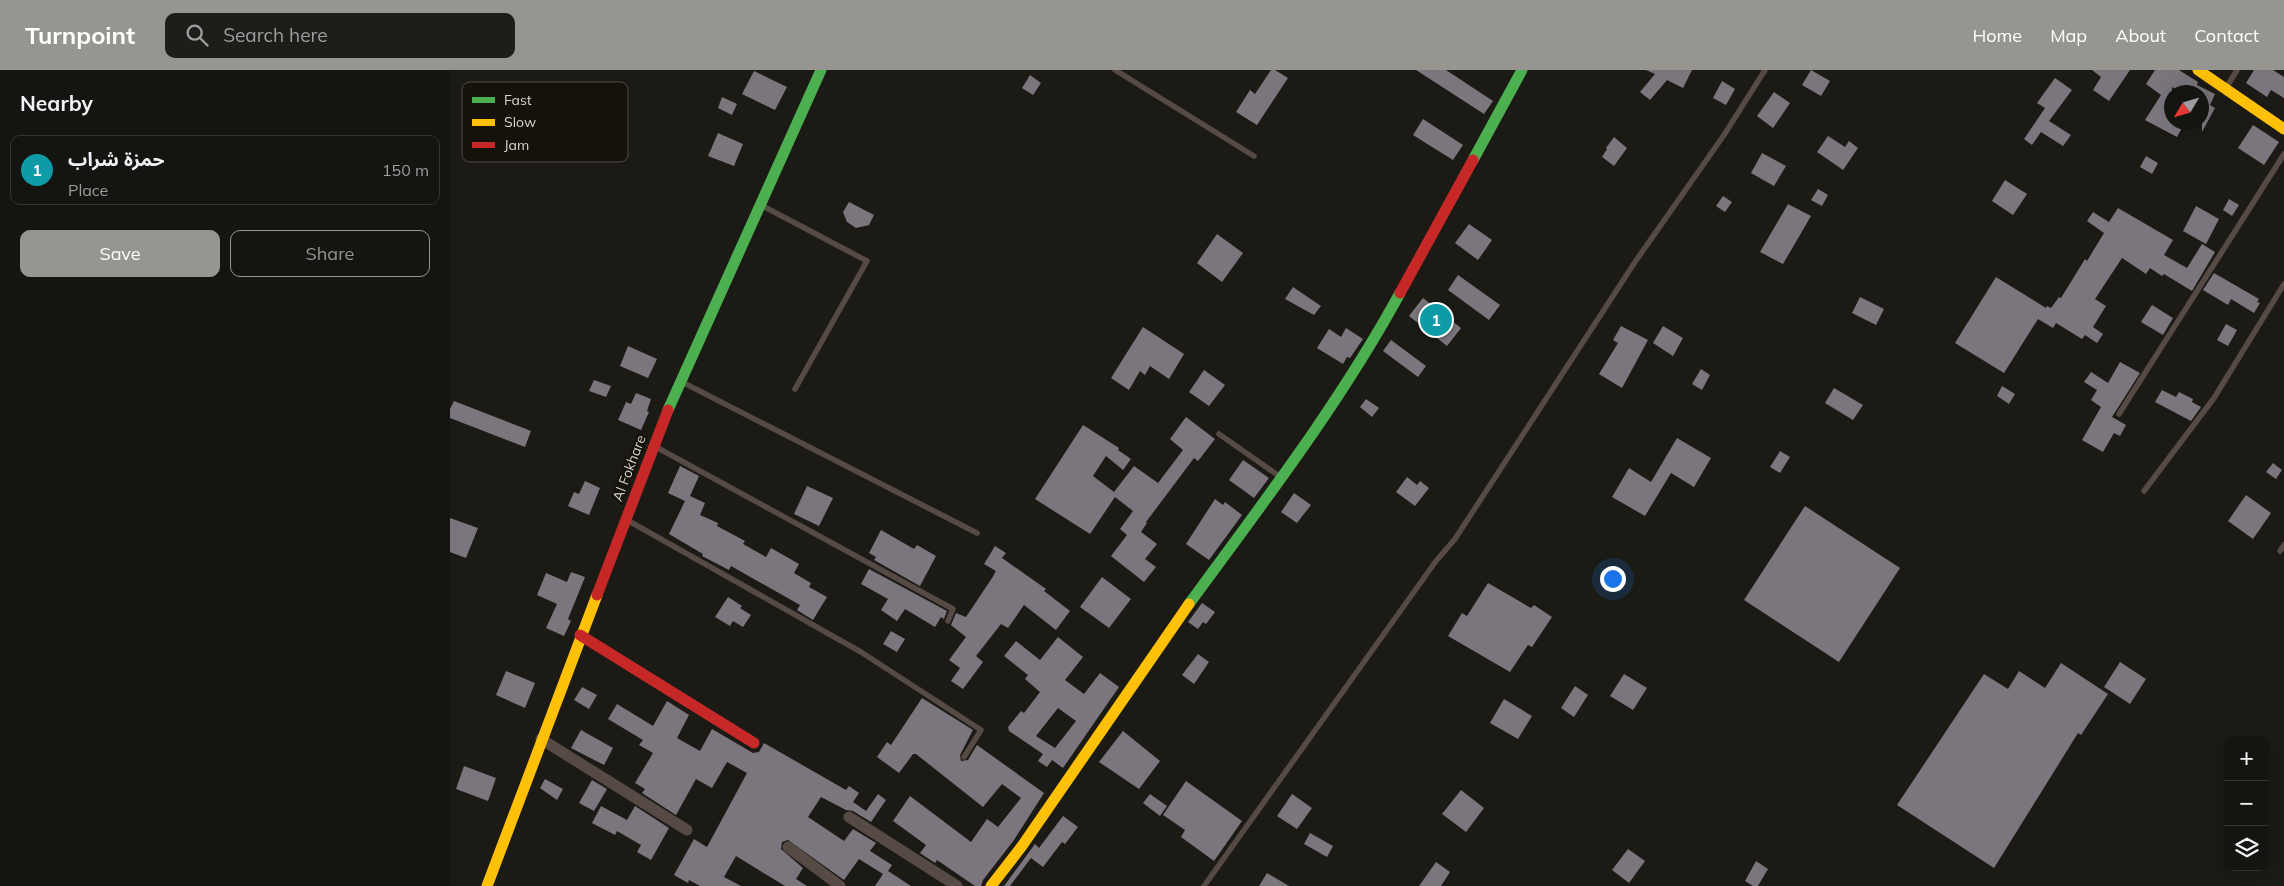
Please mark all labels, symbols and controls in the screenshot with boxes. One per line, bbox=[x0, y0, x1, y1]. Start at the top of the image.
search box bbox=[165, 13, 515, 58]
text: Turnpoint bbox=[25, 20, 135, 50]
icon: search bbox=[183, 21, 211, 49]
text: Search here bbox=[223, 23, 328, 47]
text: Home bbox=[1972, 24, 2022, 47]
text: Map bbox=[2050, 24, 2087, 47]
text: About bbox=[2115, 24, 2166, 47]
text: Contact bbox=[2194, 24, 2259, 47]
legend bbox=[462, 82, 628, 162]
north arrow bbox=[2164, 85, 2209, 130]
text: Nearby bbox=[20, 90, 93, 116]
text: Fast bbox=[504, 91, 532, 109]
text: Slow bbox=[504, 113, 536, 131]
text: Jam bbox=[504, 136, 529, 154]
text: حمزة شراب bbox=[68, 147, 165, 171]
text: 1 bbox=[32, 160, 42, 180]
text: 150 m bbox=[382, 160, 429, 180]
text: Place bbox=[68, 180, 108, 200]
button: Save bbox=[20, 230, 220, 277]
button: Share bbox=[230, 230, 430, 277]
pin: 1 bbox=[1420, 301, 1452, 339]
street label: Al Fokhare bbox=[608, 432, 650, 504]
your location bbox=[1600, 566, 1626, 592]
map controls bbox=[2224, 736, 2269, 871]
button: + bbox=[2224, 736, 2269, 781]
button: − bbox=[2224, 781, 2269, 826]
button: layers bbox=[2224, 826, 2269, 871]

